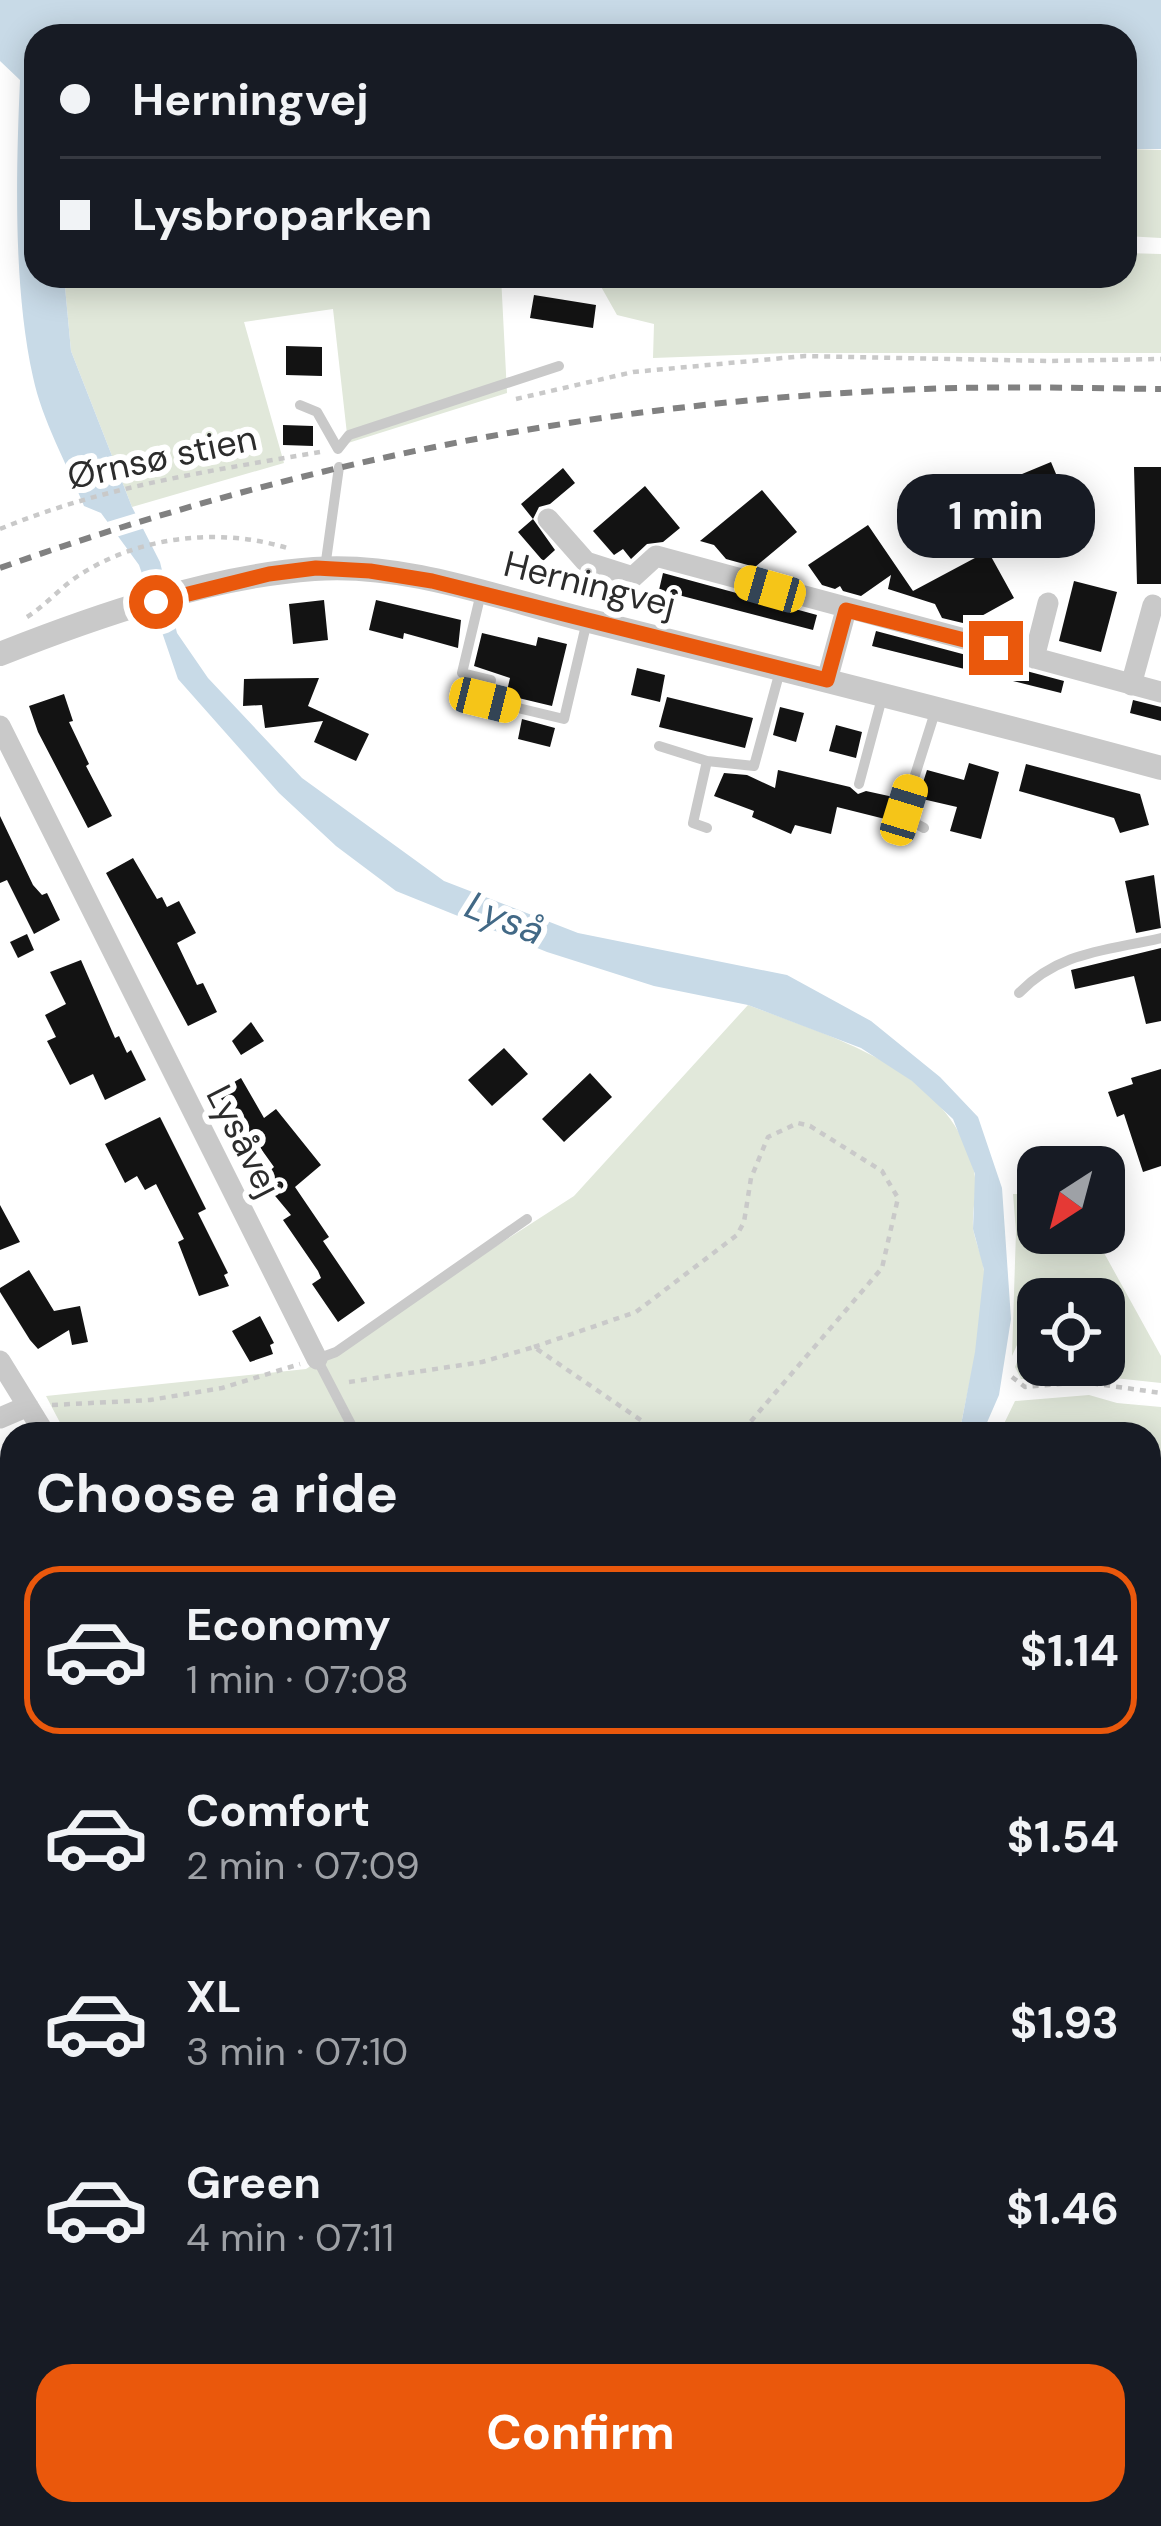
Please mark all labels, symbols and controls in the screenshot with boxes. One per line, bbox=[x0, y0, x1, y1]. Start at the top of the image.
text: Herningvej bbox=[132, 70, 369, 129]
text: Lysbroparken bbox=[132, 185, 432, 244]
street label: Ørnsø stien bbox=[63, 414, 261, 500]
callout: 1 min bbox=[897, 474, 1095, 558]
text: 1 min bbox=[949, 490, 1043, 541]
street label: Herningvej bbox=[499, 540, 681, 628]
car bbox=[730, 562, 810, 616]
route start bbox=[129, 575, 183, 629]
route end bbox=[969, 621, 1023, 675]
car bbox=[446, 674, 524, 726]
car bbox=[876, 770, 932, 850]
water label: Lyså bbox=[458, 879, 552, 957]
street label: Lysåvej bbox=[196, 1077, 292, 1205]
north arrow bbox=[1017, 1146, 1125, 1254]
map controls bbox=[1017, 1146, 1125, 1386]
button: locate bbox=[1017, 1278, 1125, 1386]
text: Choose a ride bbox=[36, 1458, 398, 1529]
text: Economy bbox=[186, 1595, 391, 1654]
icon: car bbox=[42, 1596, 150, 1704]
text: $1.14 bbox=[1020, 1621, 1119, 1680]
text: 1 min · 07:08 bbox=[186, 1654, 409, 1705]
text: Comfort bbox=[186, 1781, 370, 1840]
icon: car bbox=[42, 1782, 150, 1890]
text: $1.54 bbox=[1007, 1807, 1119, 1866]
text: 2 min · 07:09 bbox=[186, 1840, 420, 1891]
text: XL bbox=[186, 1967, 241, 2026]
icon: car bbox=[42, 1968, 150, 2076]
text: $1.93 bbox=[1010, 1993, 1119, 2052]
text: 3 min · 07:10 bbox=[186, 2026, 408, 2077]
text: Green bbox=[186, 2153, 321, 2212]
icon: car bbox=[42, 2154, 150, 2262]
text: $1.46 bbox=[1006, 2179, 1119, 2238]
text: 4 min · 07:11 bbox=[186, 2212, 394, 2263]
button: Confirm bbox=[36, 2364, 1125, 2502]

